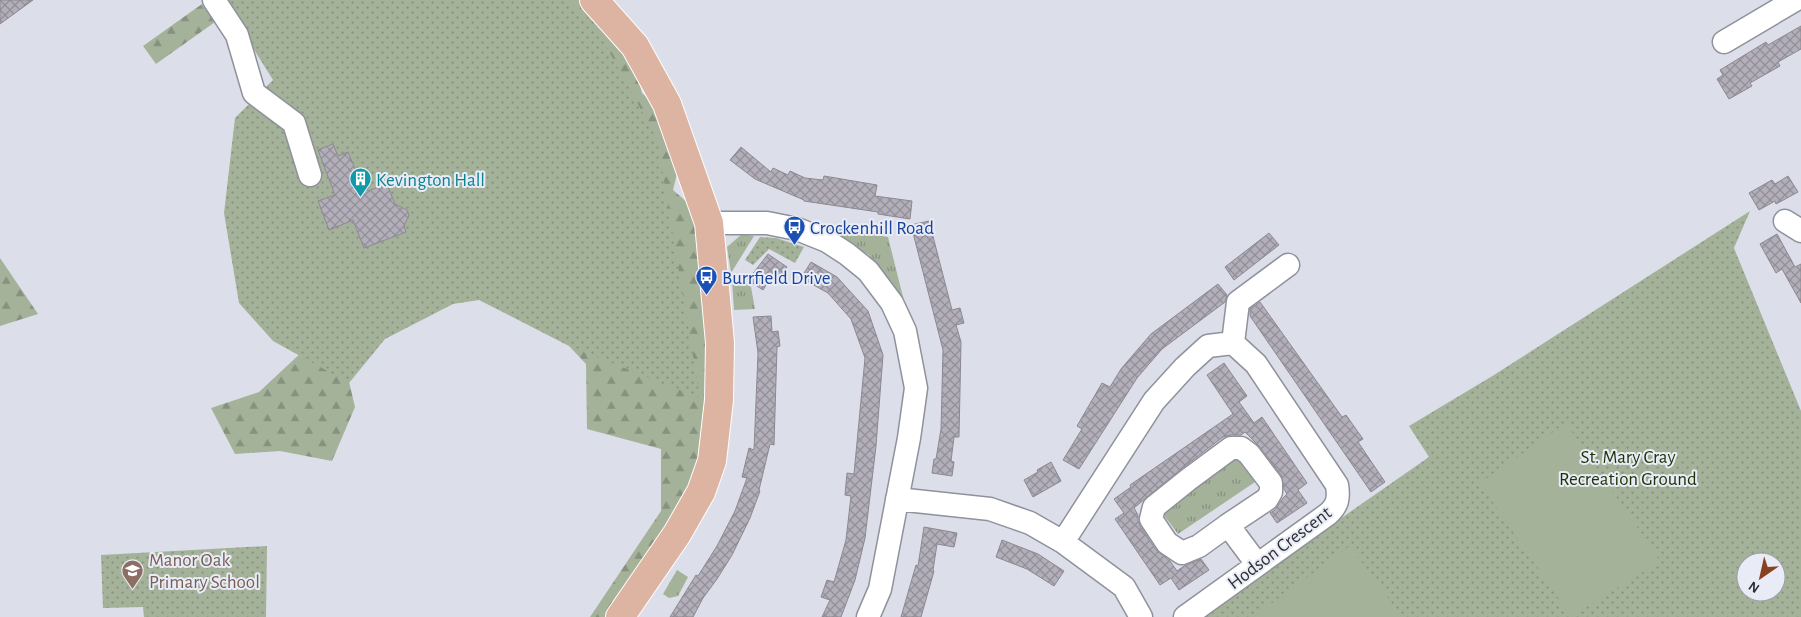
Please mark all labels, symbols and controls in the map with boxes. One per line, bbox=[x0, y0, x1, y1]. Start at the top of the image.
building icon: Kevington Hall bbox=[348, 167, 372, 198]
place label: Kevington Hall bbox=[376, 171, 485, 190]
bus stop icon: Crockenhill Road bbox=[782, 215, 806, 246]
place label: Crockenhill Road bbox=[810, 219, 934, 238]
bus stop icon: Burrfield Drive bbox=[694, 265, 718, 296]
place label: Burrfield Drive bbox=[722, 269, 830, 288]
park label: St. Mary Cray Recreation Ground bbox=[1559, 448, 1697, 489]
street label: Hodson Crescent bbox=[1225, 503, 1335, 593]
place label: Manor Oak Primary School bbox=[149, 551, 260, 592]
north arrow bbox=[1736, 552, 1786, 602]
school or university icon: Manor Oak Primary School bbox=[121, 558, 145, 589]
text: N bbox=[1746, 578, 1762, 595]

